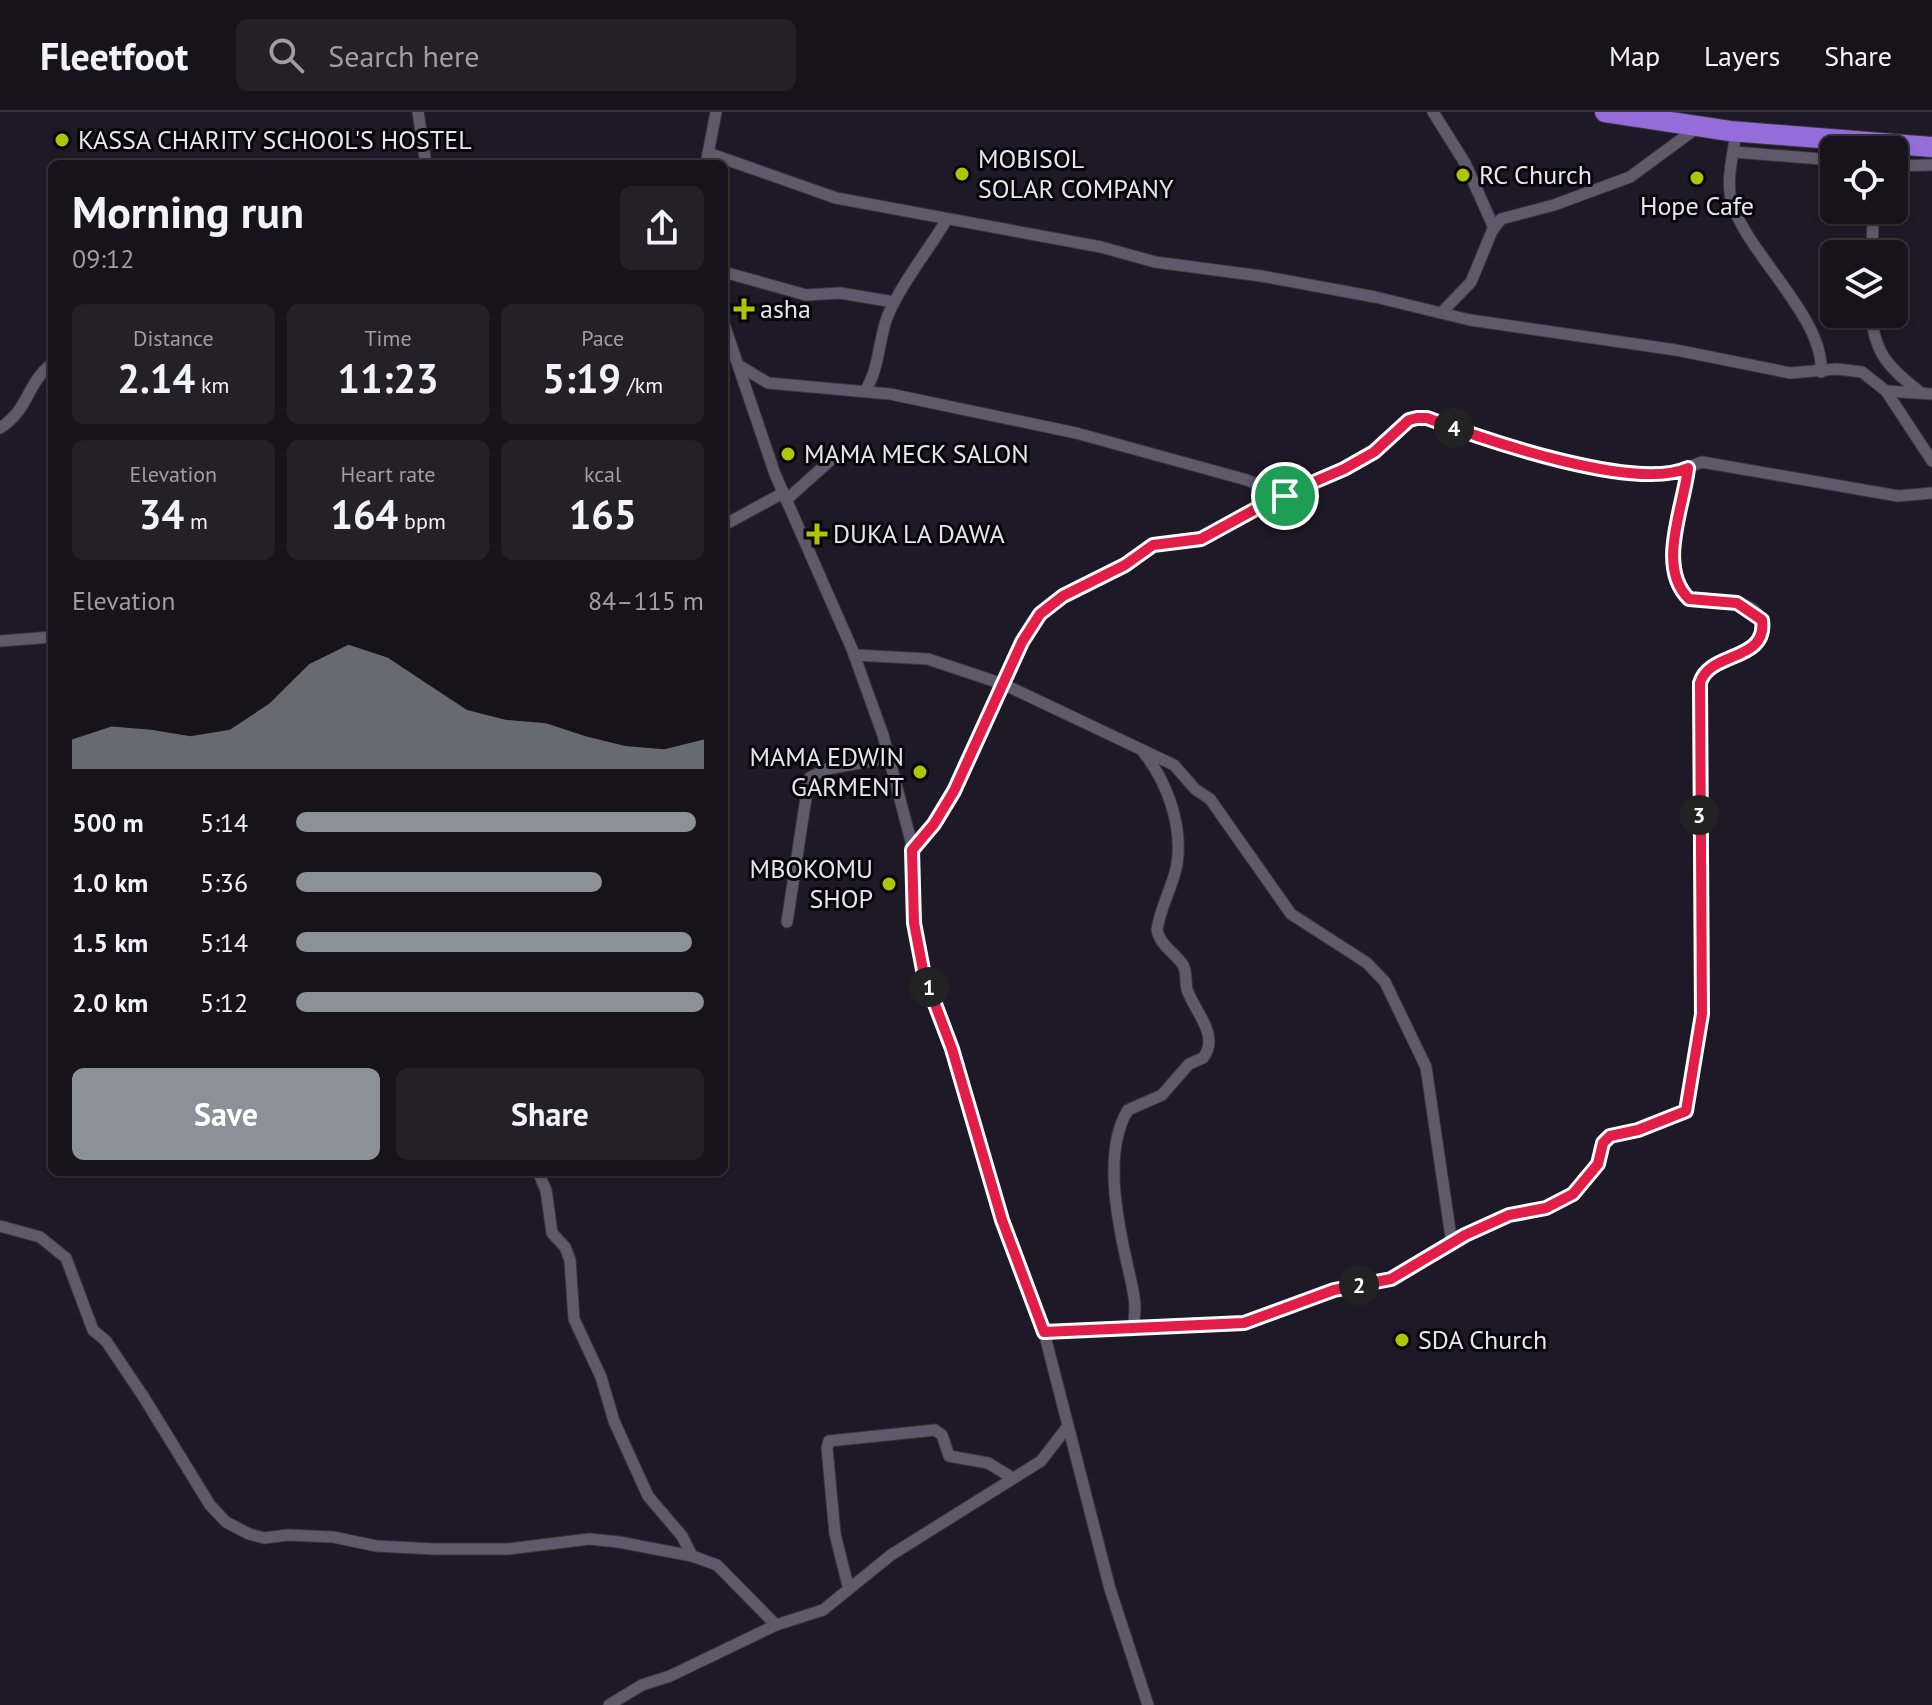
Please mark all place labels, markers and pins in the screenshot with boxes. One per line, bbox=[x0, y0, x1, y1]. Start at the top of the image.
place label: KASSA CHARITY SCHOOL'S HOSTEL bbox=[78, 123, 472, 156]
marker: KASSA CHARITY SCHOOL'S HOSTEL bbox=[53, 131, 71, 149]
place label: MOBISOL SOLAR COMPANY bbox=[978, 142, 1174, 205]
place label: RC Church bbox=[1479, 158, 1592, 191]
marker: MOBISOL SOLAR COMPANY bbox=[953, 165, 971, 183]
marker: RC Church bbox=[1454, 166, 1472, 184]
marker: Hope Cafe bbox=[1688, 169, 1706, 187]
place label: Hope Cafe bbox=[1640, 189, 1754, 222]
place label: asha bbox=[760, 292, 811, 325]
marker: asha bbox=[735, 300, 753, 318]
pin: 4 bbox=[1434, 408, 1474, 448]
place label: MAMA MECK SALON bbox=[804, 437, 1029, 470]
marker: MAMA MECK SALON bbox=[779, 445, 797, 463]
pin bbox=[1251, 462, 1319, 530]
place label: DUKA LA DAWA bbox=[833, 517, 1005, 550]
marker: DUKA LA DAWA bbox=[808, 525, 826, 543]
place label: MAMA EDWIN GARMENT bbox=[750, 740, 904, 803]
marker: MAMA EDWIN GARMENT bbox=[911, 763, 929, 781]
pin: 3 bbox=[1679, 795, 1719, 835]
place label: MBOKOMU SHOP bbox=[750, 852, 873, 915]
marker: MBOKOMU SHOP bbox=[880, 875, 898, 893]
pin: 1 bbox=[909, 967, 949, 1007]
pin: 2 bbox=[1339, 1265, 1379, 1305]
place label: SDA Church bbox=[1418, 1323, 1547, 1356]
marker: SDA Church bbox=[1393, 1331, 1411, 1349]

